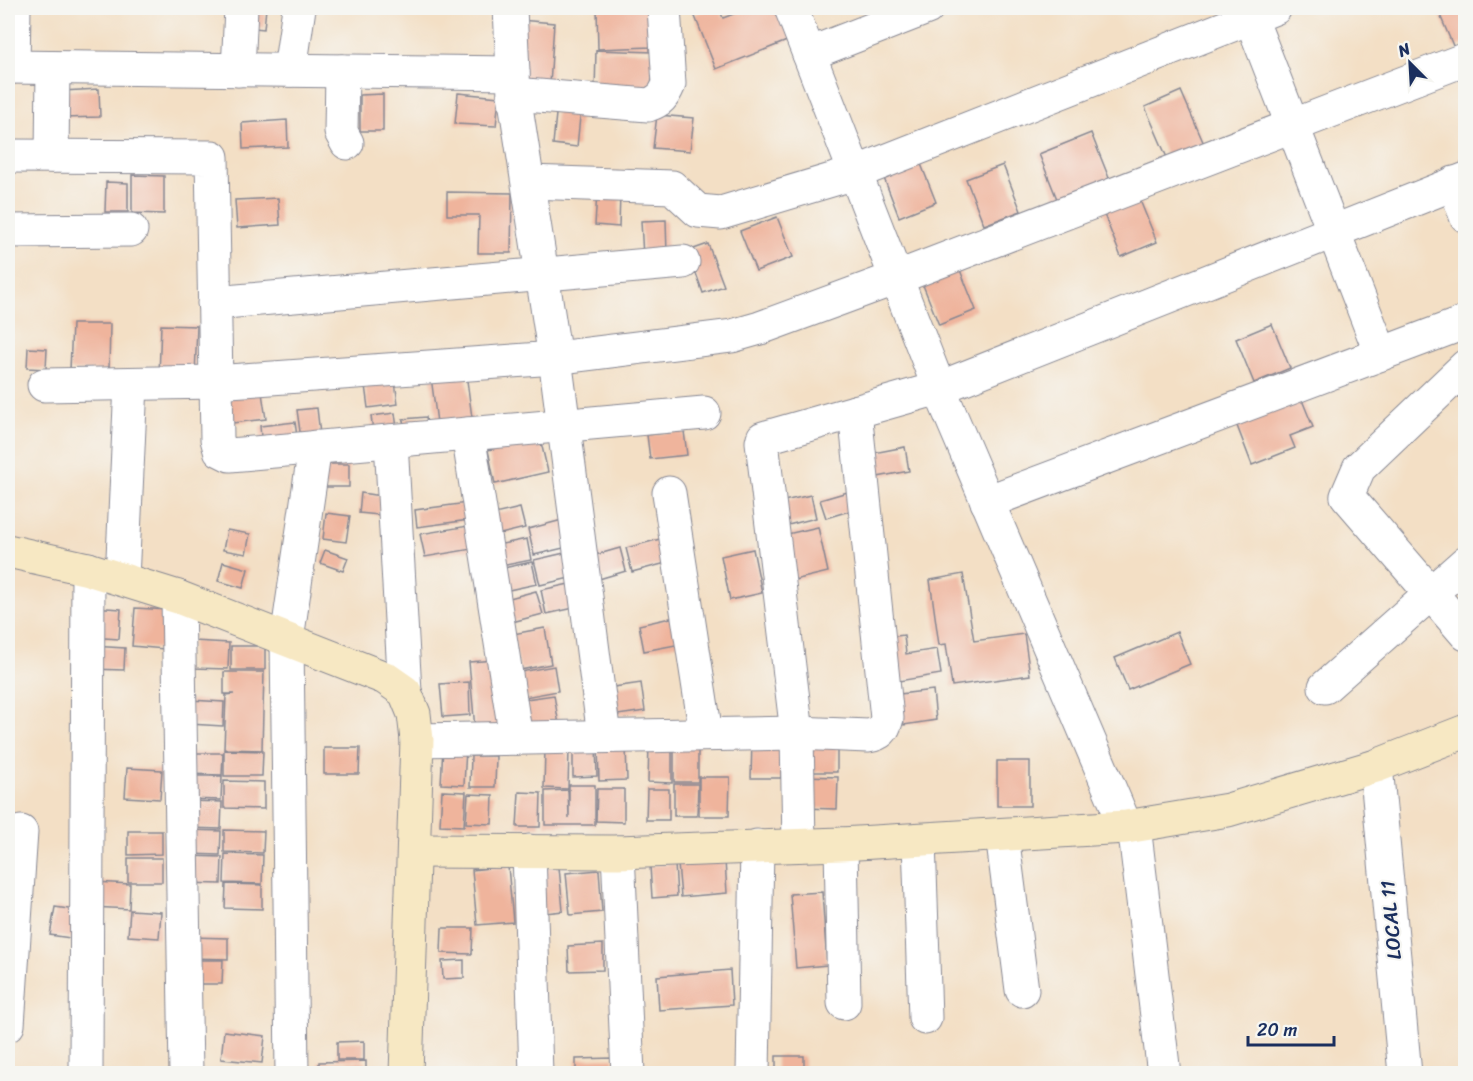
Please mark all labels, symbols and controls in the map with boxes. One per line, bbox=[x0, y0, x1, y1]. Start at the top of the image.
north arrow bbox=[1380, 33, 1440, 93]
text: N bbox=[1392, 34, 1416, 66]
street label: LOCAL 11 bbox=[1370, 879, 1412, 961]
scale bar bbox=[1248, 1009, 1334, 1047]
text: 20 m bbox=[1257, 1014, 1297, 1046]

